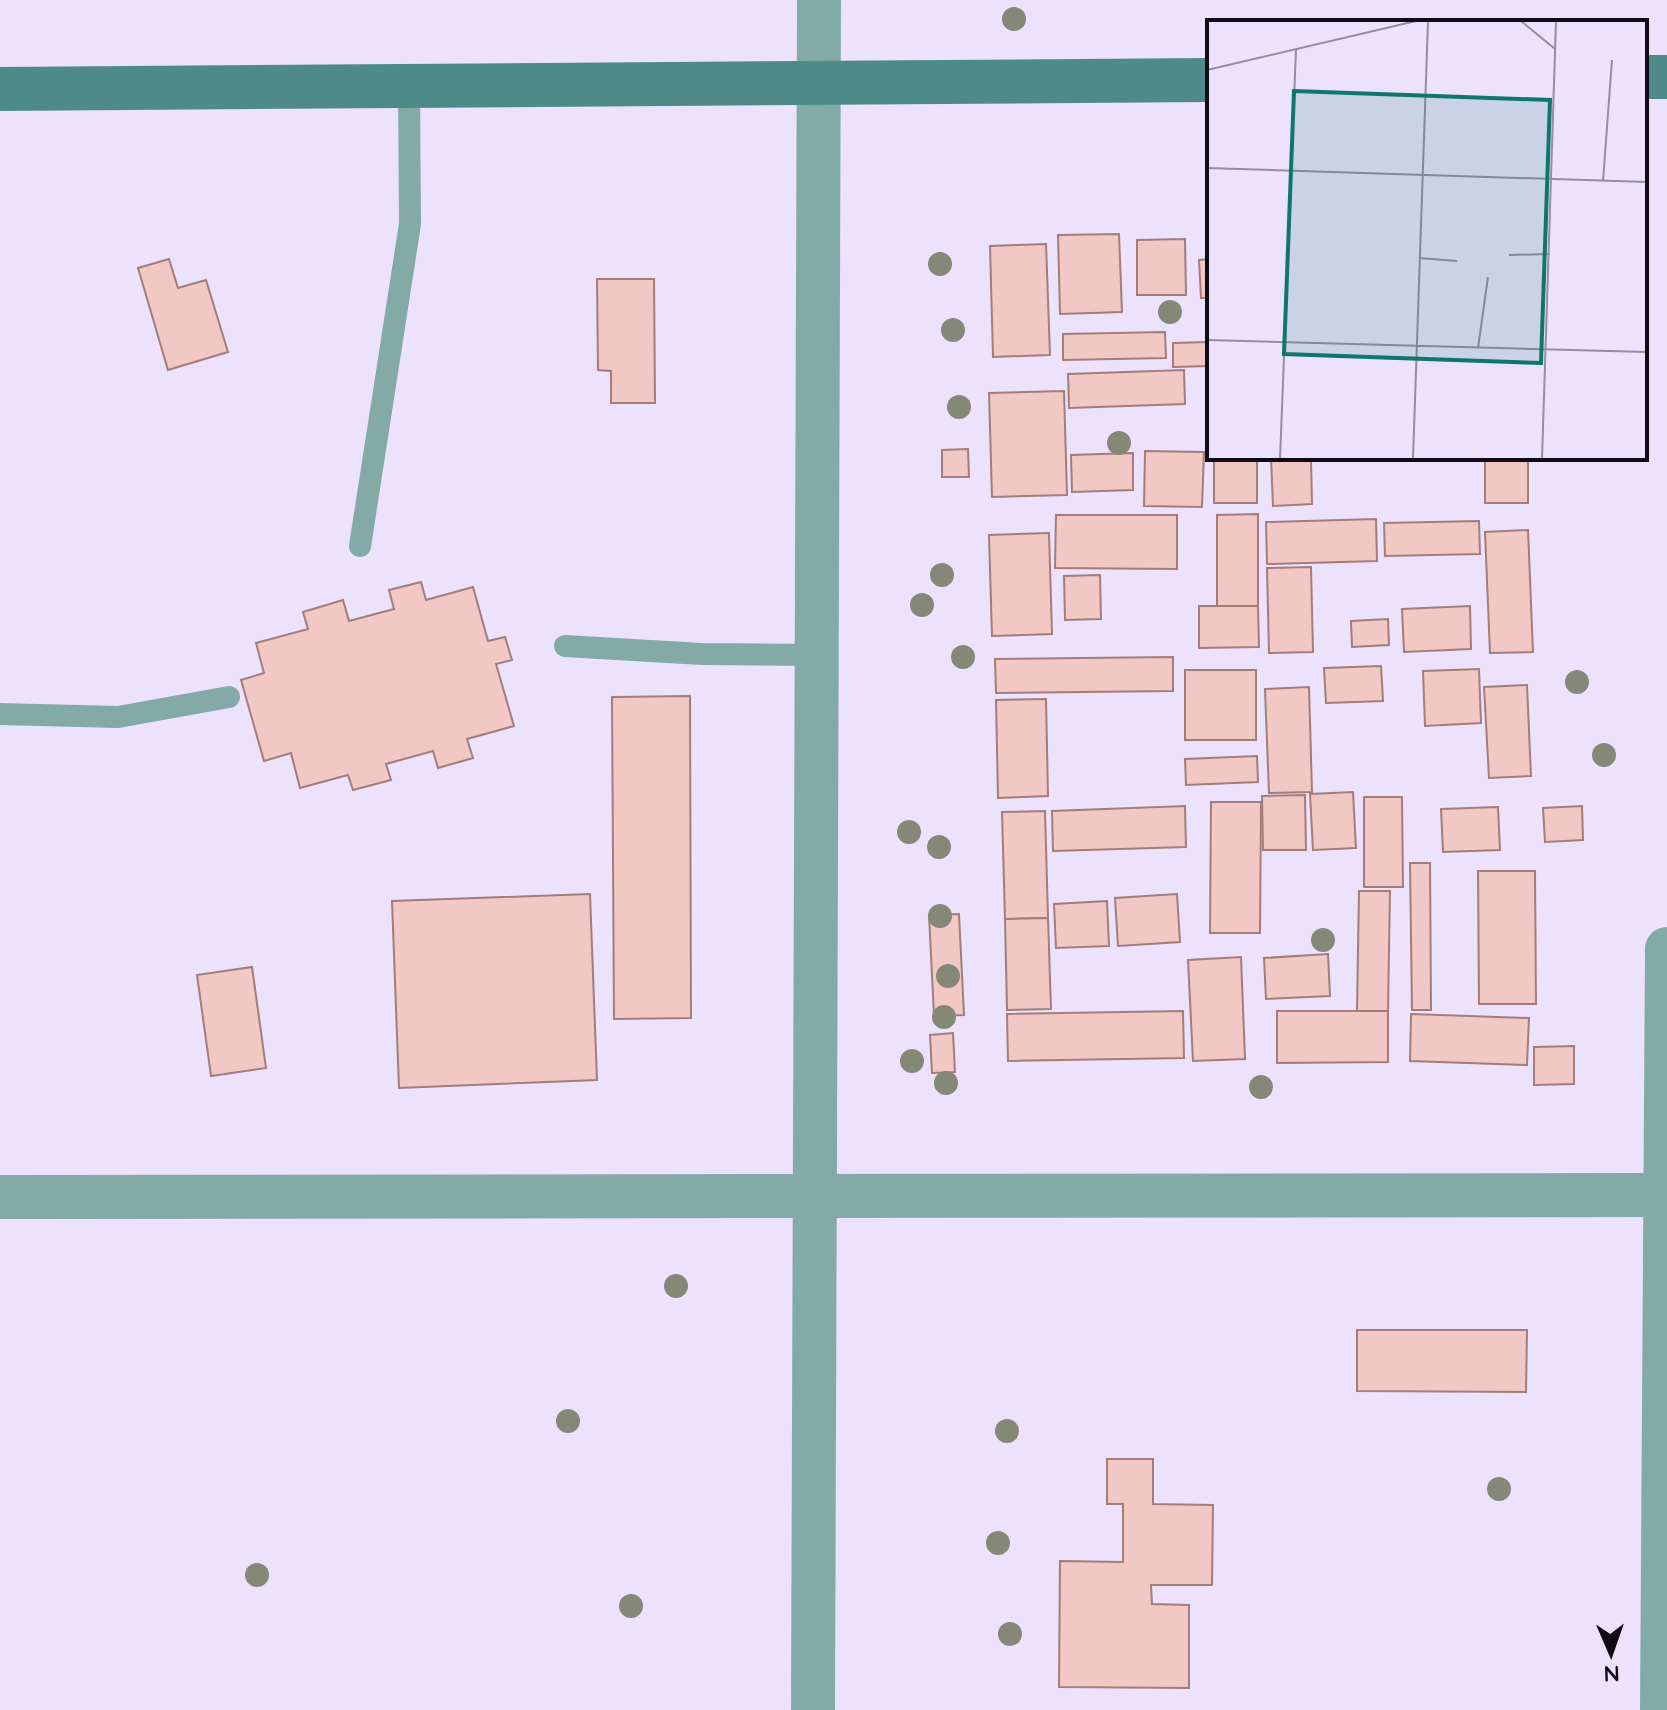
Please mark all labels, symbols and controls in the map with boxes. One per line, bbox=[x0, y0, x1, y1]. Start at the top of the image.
inset map bbox=[1207, 20, 1647, 460]
north arrow bbox=[1571, 1614, 1651, 1694]
text: N bbox=[1603, 1660, 1620, 1688]

